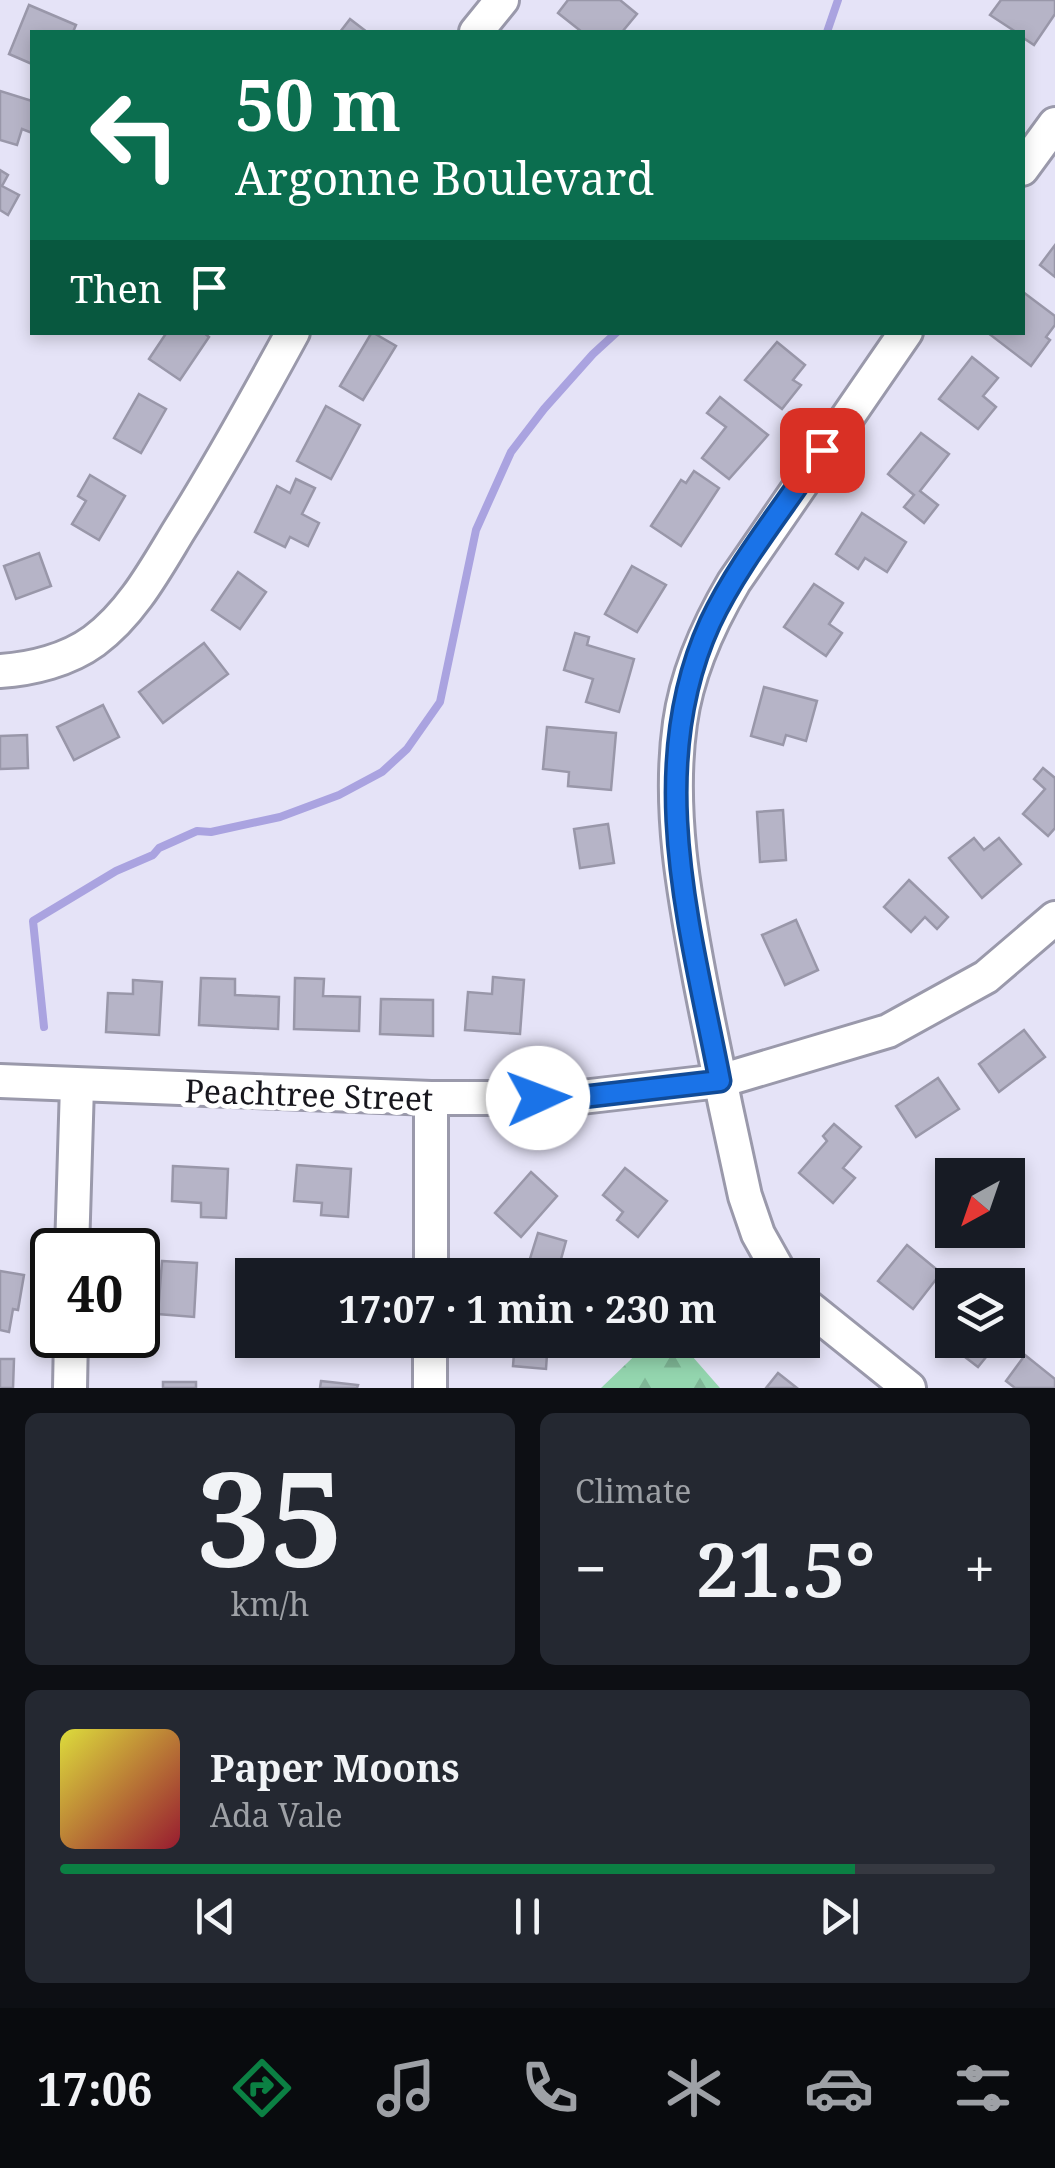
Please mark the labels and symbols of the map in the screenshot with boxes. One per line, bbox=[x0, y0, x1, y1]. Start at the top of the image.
pin bbox=[780, 408, 865, 493]
position arrow bbox=[486, 1046, 590, 1150]
street label: Peachtree Street bbox=[184, 1068, 434, 1120]
north arrow bbox=[935, 1158, 1025, 1248]
speed limit sign: 40 bbox=[30, 1228, 160, 1358]

